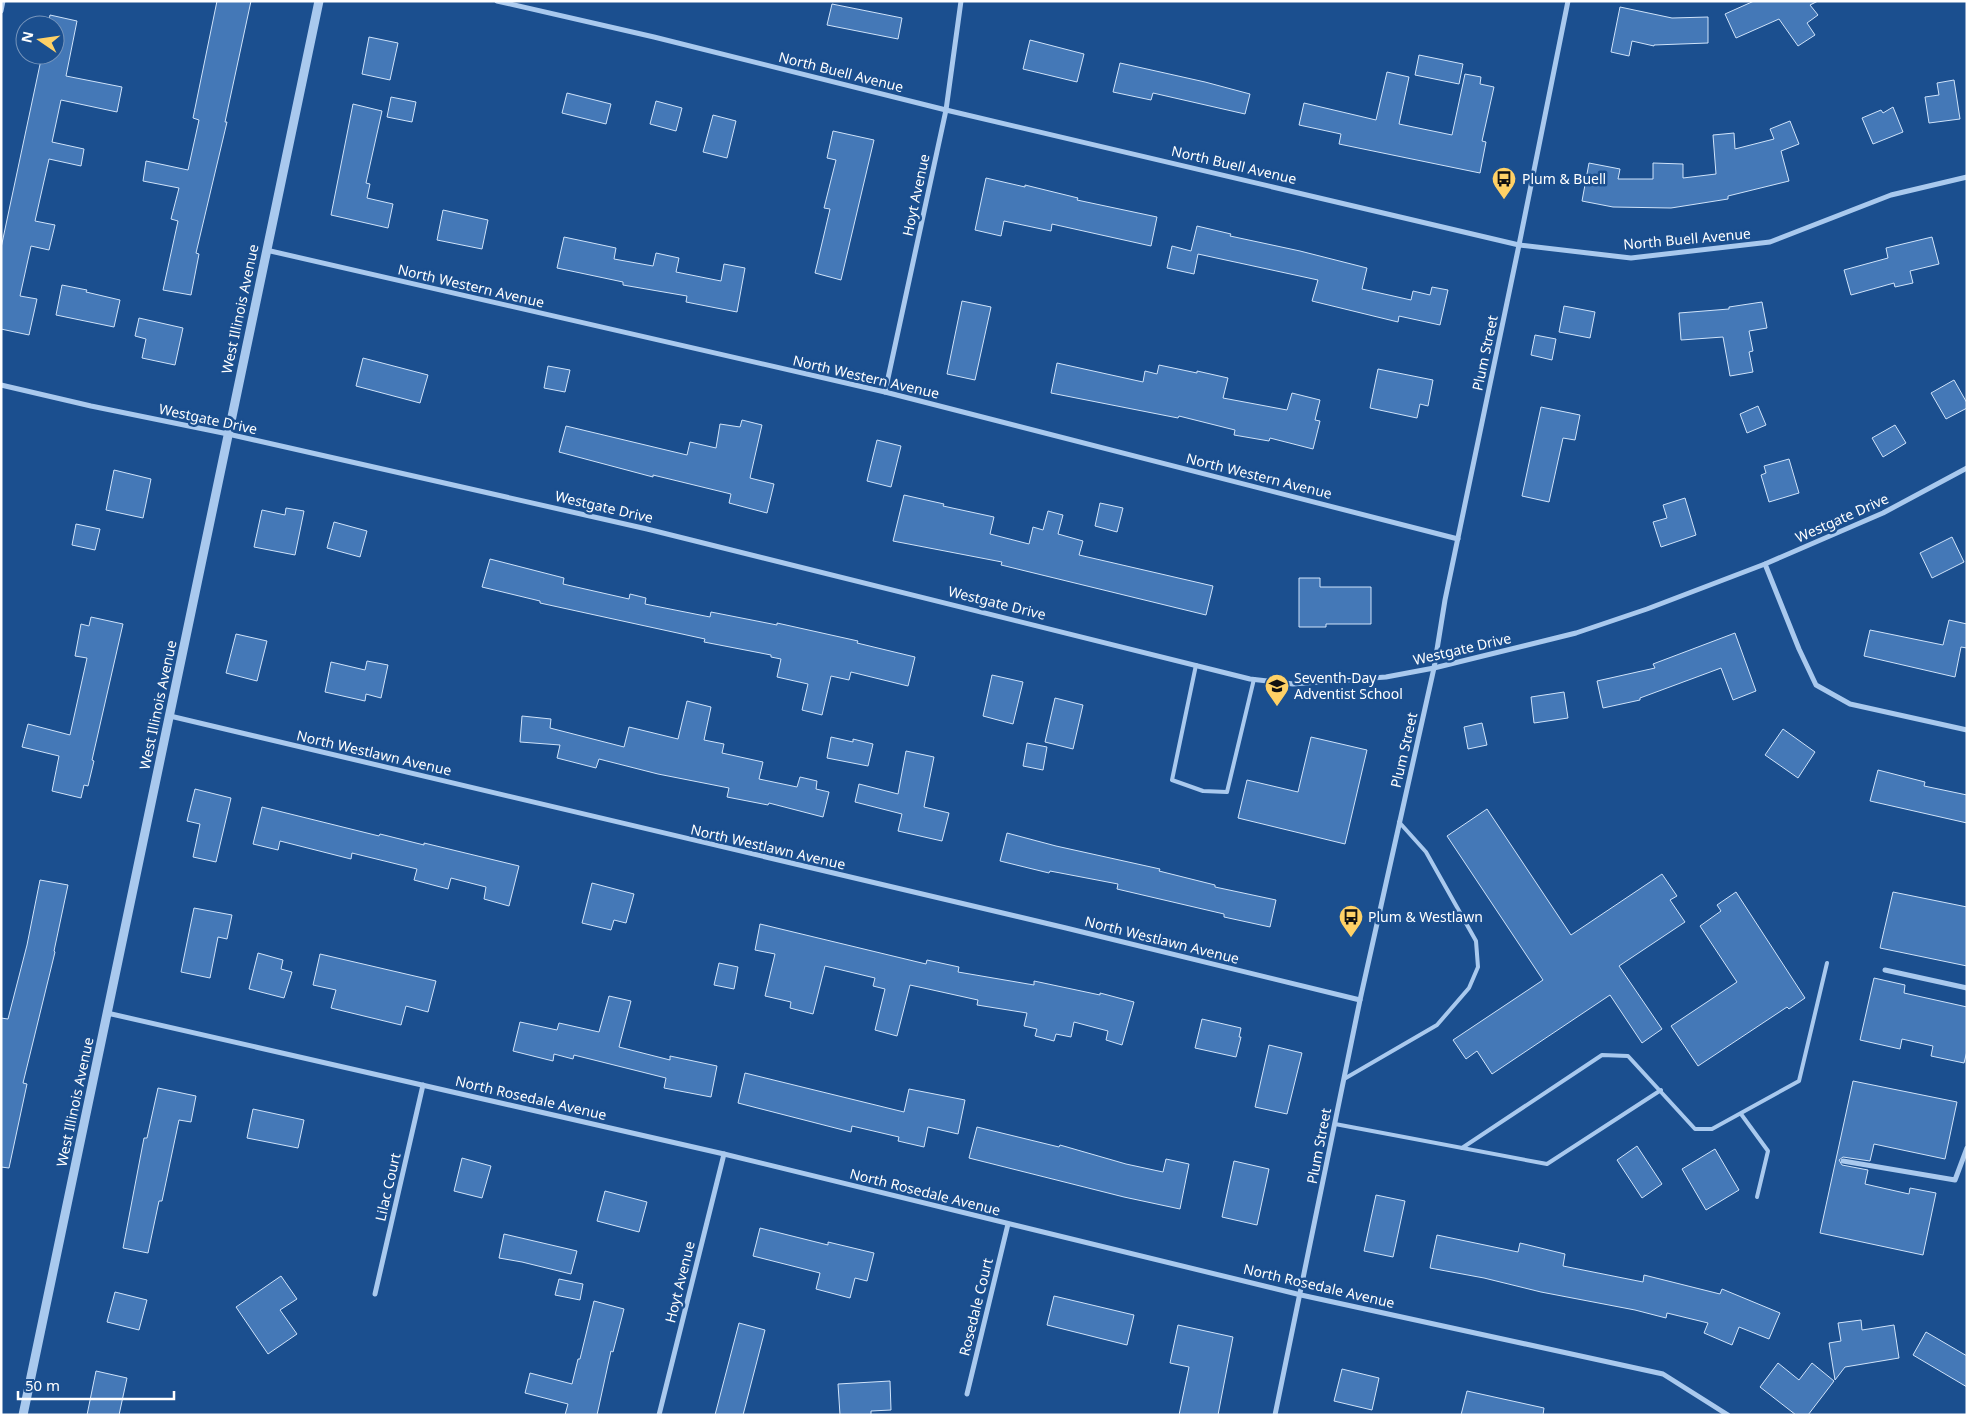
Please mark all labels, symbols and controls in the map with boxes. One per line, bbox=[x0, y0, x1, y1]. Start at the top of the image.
north arrow bbox=[15, 15, 65, 65]
text: N bbox=[16, 29, 37, 45]
street label: North Buell Avenue bbox=[777, 47, 906, 96]
street label: North Buell Avenue bbox=[1170, 141, 1299, 188]
street label: Hoyt Avenue bbox=[898, 152, 934, 238]
bus stop icon: Plum & Buell bbox=[1491, 166, 1517, 200]
place label: Plum & Buell bbox=[1522, 169, 1606, 188]
street label: North Buell Avenue bbox=[1622, 223, 1752, 254]
street label: West Illinois Avenue bbox=[217, 242, 263, 375]
street label: North Western Avenue bbox=[396, 259, 546, 312]
street label: Plum Street bbox=[1467, 313, 1502, 392]
street label: North Western Avenue bbox=[791, 350, 941, 403]
street label: Westgate Drive bbox=[157, 399, 259, 438]
street label: North Western Avenue bbox=[1184, 448, 1334, 503]
street label: Westgate Drive bbox=[553, 486, 655, 527]
street label: Westgate Drive bbox=[1792, 488, 1891, 547]
street label: Westgate Drive bbox=[946, 581, 1048, 624]
street label: Westgate Drive bbox=[1411, 628, 1513, 669]
street label: West Illinois Avenue bbox=[135, 638, 181, 771]
place label: Seventh-Day Adventist School bbox=[1294, 668, 1403, 703]
school or university icon: Seventh-Day Adventist School bbox=[1264, 673, 1290, 707]
street label: Plum Street bbox=[1386, 710, 1421, 789]
street label: North Westlawn Avenue bbox=[295, 725, 454, 780]
street label: North Westlawn Avenue bbox=[689, 819, 848, 874]
bus stop icon: Plum & Westlawn bbox=[1338, 904, 1364, 938]
place label: Plum & Westlawn bbox=[1368, 907, 1483, 926]
street label: North Westlawn Avenue bbox=[1083, 911, 1241, 968]
street label: West Illinois Avenue bbox=[52, 1035, 98, 1168]
street label: North Rosedale Avenue bbox=[454, 1071, 609, 1124]
street label: Plum Street bbox=[1302, 1107, 1335, 1185]
street label: Lilac Court bbox=[370, 1151, 405, 1223]
street label: North Rosedale Avenue bbox=[848, 1164, 1003, 1219]
street label: Hoyt Avenue bbox=[660, 1239, 699, 1325]
street label: Rosedale Court bbox=[954, 1256, 997, 1358]
street label: North Rosedale Avenue bbox=[1242, 1259, 1397, 1312]
scale bar bbox=[18, 1368, 174, 1400]
text: 50 m bbox=[25, 1375, 60, 1395]

